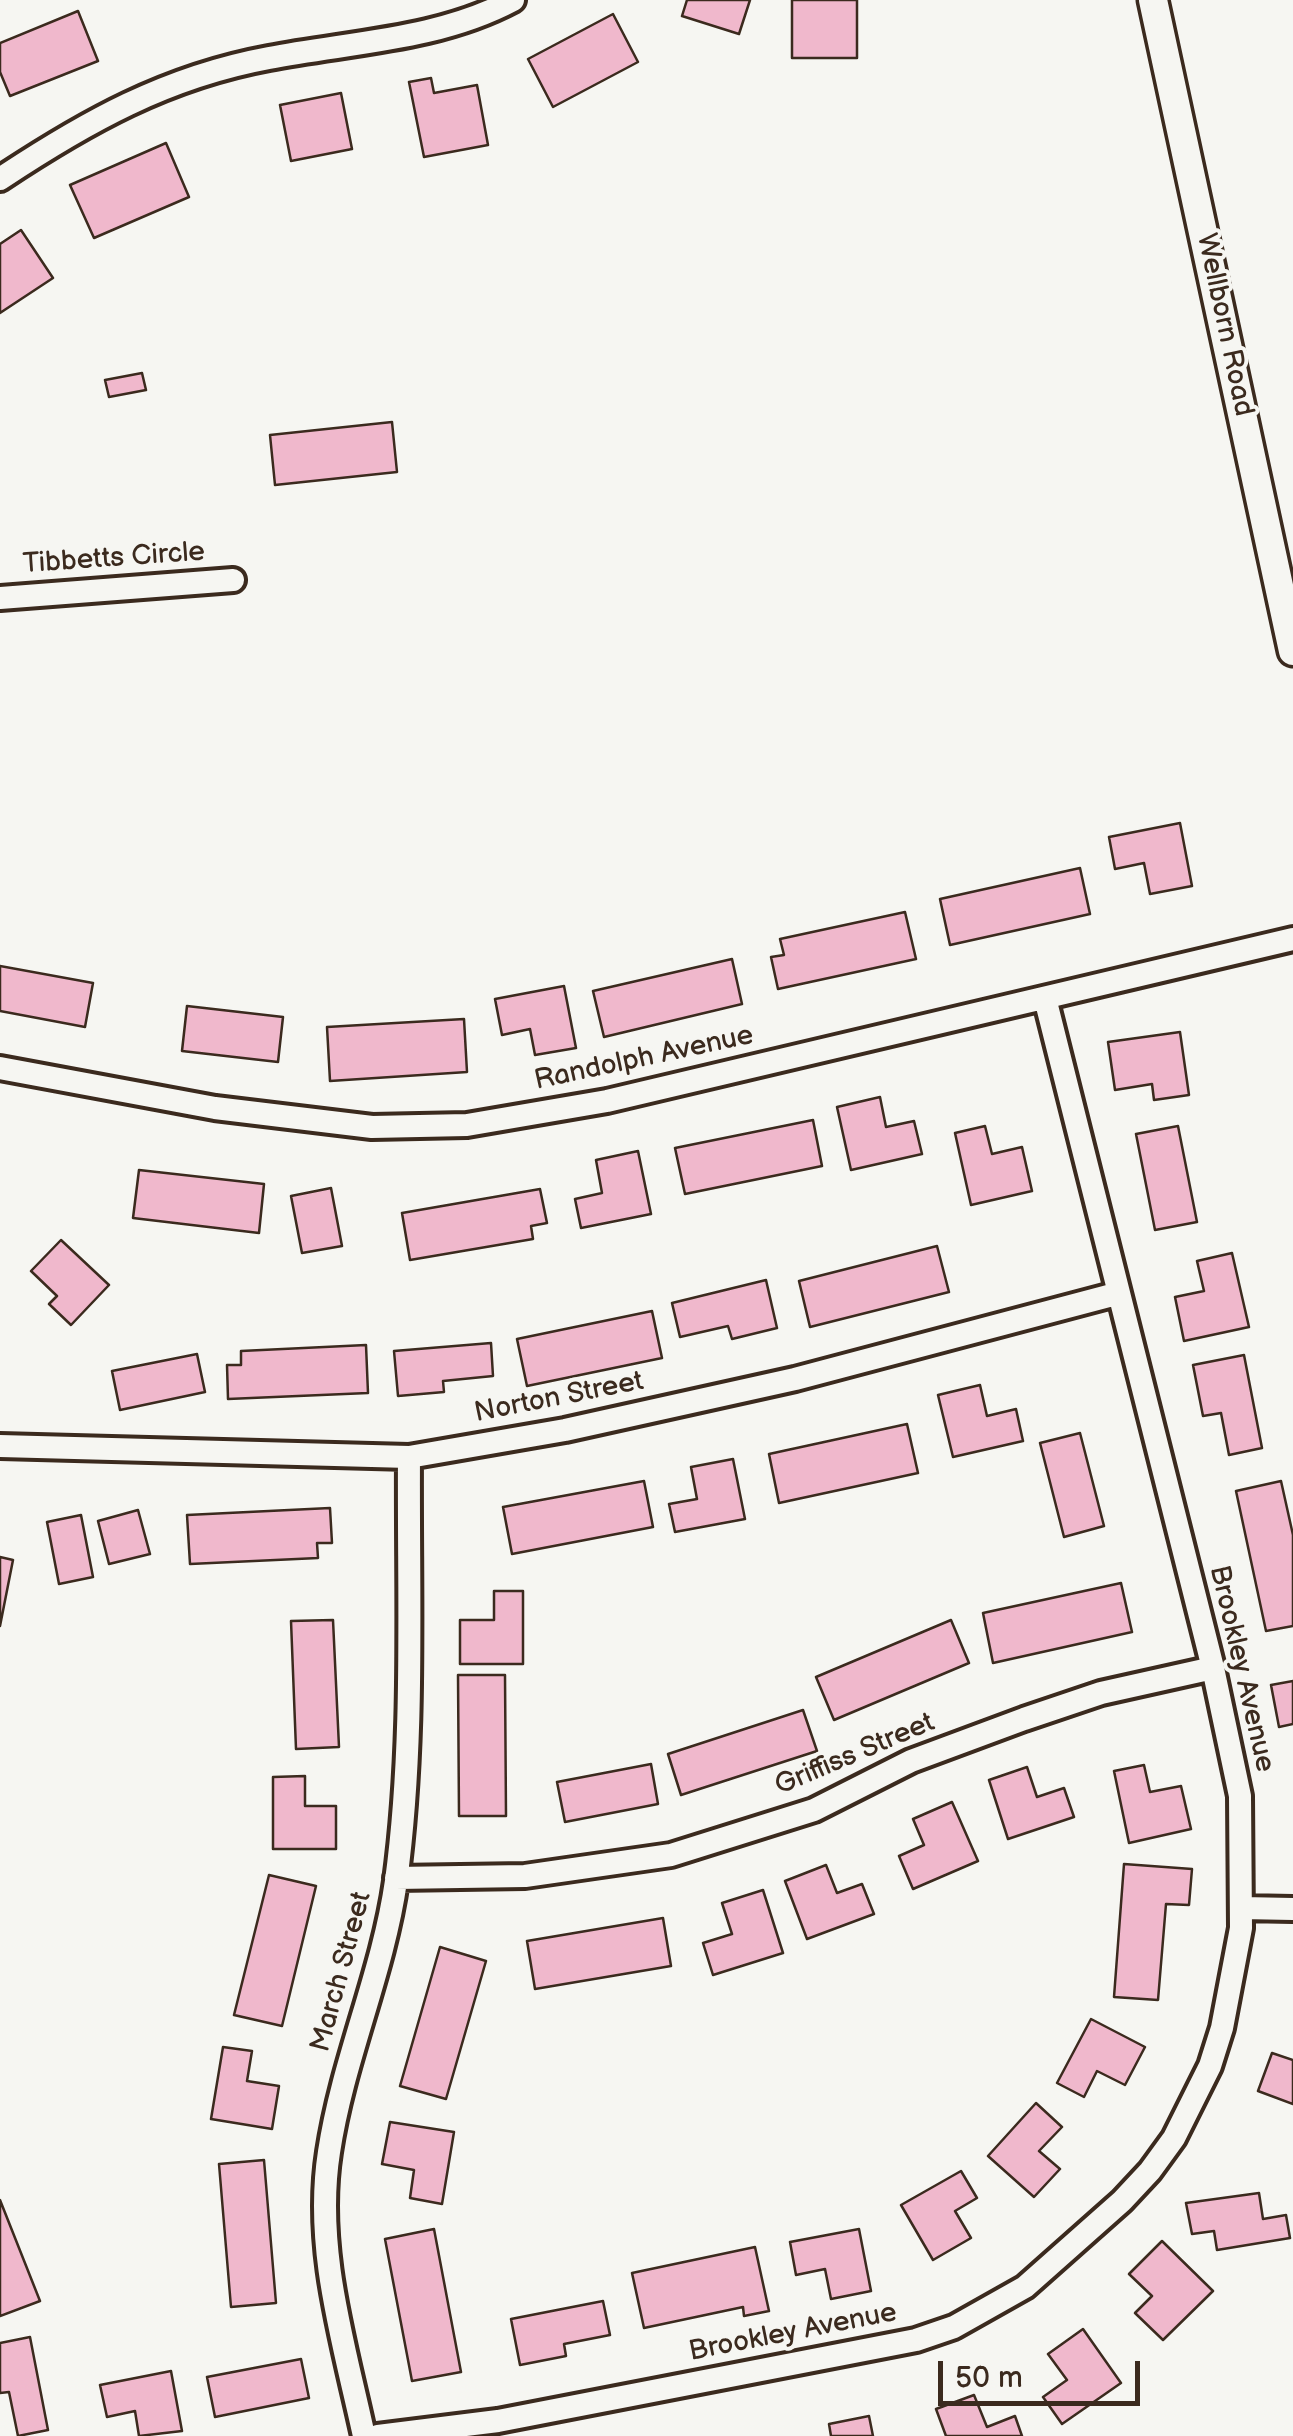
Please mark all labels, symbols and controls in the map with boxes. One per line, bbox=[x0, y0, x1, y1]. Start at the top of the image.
street label: Wellborn Road bbox=[1188, 231, 1260, 419]
street label: Tibbetts Circle bbox=[22, 536, 206, 582]
street label: Randolph Avenue bbox=[531, 1019, 757, 1099]
street label: Norton Street bbox=[472, 1365, 646, 1431]
street label: Brookley Avenue bbox=[1201, 1563, 1281, 1775]
street label: Griffiss Street bbox=[770, 1706, 940, 1804]
street label: March Street bbox=[304, 1888, 380, 2056]
street label: Brookley Avenue bbox=[686, 2296, 900, 2370]
scale bar bbox=[943, 2341, 1146, 2403]
text: 50 m bbox=[955, 2360, 1023, 2396]

